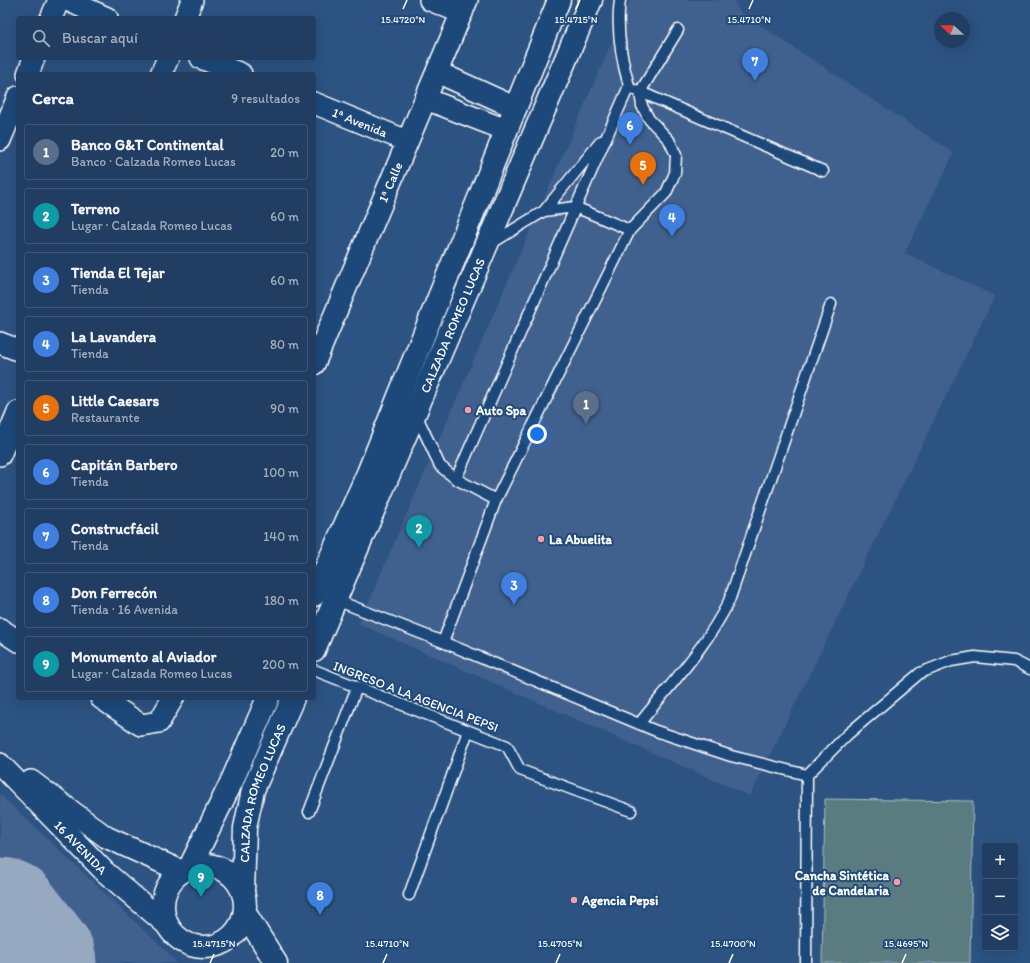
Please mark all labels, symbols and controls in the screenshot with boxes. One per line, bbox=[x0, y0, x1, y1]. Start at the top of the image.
north arrow bbox=[934, 12, 970, 48]
text: 15.4720°N bbox=[381, 13, 425, 26]
text: 15.4715°N bbox=[555, 13, 598, 26]
text: 15.4710°N bbox=[727, 13, 771, 26]
search box bbox=[16, 16, 316, 60]
icon: search bbox=[30, 27, 52, 49]
text: Buscar aquí bbox=[62, 29, 138, 47]
pin: 7 bbox=[742, 48, 768, 81]
text: Cerca bbox=[32, 88, 74, 108]
text: 9 resultados bbox=[231, 91, 300, 106]
street label: 1ª Avenida bbox=[330, 105, 390, 140]
pin: 6 bbox=[617, 112, 643, 145]
text: Banco G&T Continental bbox=[71, 136, 224, 154]
text: 1 bbox=[43, 145, 49, 160]
text: 20 m bbox=[270, 145, 299, 160]
pin: 5 bbox=[630, 152, 656, 185]
text: Banco · Calzada Romeo Lucas bbox=[71, 154, 236, 169]
street label: 1ª Calle bbox=[375, 160, 406, 205]
text: Terreno bbox=[71, 200, 120, 218]
pin: 4 bbox=[659, 204, 685, 237]
text: 2 bbox=[43, 209, 49, 224]
text: 60 m bbox=[270, 209, 299, 224]
text: Lugar · Calzada Romeo Lucas bbox=[71, 218, 232, 233]
street label: CALZADA ROMEO LUCAS bbox=[418, 256, 488, 395]
text: Tienda El Tejar bbox=[71, 264, 165, 282]
text: 3 bbox=[42, 273, 50, 288]
text: 60 m bbox=[270, 273, 299, 288]
text: Tienda bbox=[71, 282, 109, 297]
text: La Lavandera bbox=[71, 328, 156, 346]
text: 4 bbox=[42, 337, 50, 352]
text: 80 m bbox=[270, 337, 299, 352]
text: Tienda bbox=[71, 346, 109, 361]
pin: 1 bbox=[573, 391, 599, 424]
text: Little Caesars bbox=[71, 392, 159, 410]
text: 5 bbox=[43, 401, 49, 416]
text: 90 m bbox=[270, 401, 299, 416]
place label: Auto Spa bbox=[475, 403, 527, 419]
marker: Auto Spa bbox=[463, 405, 473, 415]
text: Restaurante bbox=[71, 410, 140, 425]
your location bbox=[527, 424, 547, 444]
text: Capitán Barbero bbox=[71, 456, 178, 474]
text: 6 bbox=[43, 465, 49, 480]
text: 100 m bbox=[263, 465, 299, 480]
text: Tienda bbox=[71, 474, 109, 489]
pin: 2 bbox=[406, 515, 432, 548]
text: Construcfácil bbox=[71, 520, 159, 538]
text: 7 bbox=[43, 529, 49, 544]
text: 140 m bbox=[263, 529, 299, 544]
place label: La Abuelita bbox=[549, 532, 613, 547]
marker: La Abuelita bbox=[536, 534, 546, 544]
text: Tienda bbox=[71, 538, 109, 553]
pin: 3 bbox=[501, 572, 527, 605]
text: Don Ferrecón bbox=[71, 584, 157, 602]
text: 8 bbox=[42, 593, 50, 608]
text: 180 m bbox=[264, 593, 299, 608]
text: Tienda · 16 Avenida bbox=[71, 602, 178, 617]
text: Monumento al Aviador bbox=[71, 648, 216, 666]
text: 9 bbox=[43, 657, 49, 672]
text: 200 m bbox=[262, 657, 299, 672]
street label: INGRESO A LA AGENCIA PEPSI bbox=[331, 658, 501, 735]
text: Lugar · Calzada Romeo Lucas bbox=[71, 666, 232, 681]
street label: CALZADA ROMEO LUCAS bbox=[237, 722, 289, 863]
street label: 16 AVENIDA bbox=[51, 817, 110, 878]
map controls bbox=[982, 843, 1018, 951]
button: + bbox=[982, 843, 1018, 879]
pin: 9 bbox=[188, 864, 214, 897]
place label: Cancha Sintética de Candelaria bbox=[795, 868, 890, 898]
marker: Cancha Sintética de Candelaria bbox=[892, 877, 902, 887]
button: − bbox=[982, 879, 1018, 915]
pin: 8 bbox=[307, 882, 333, 915]
place label: Agencia Pepsi bbox=[581, 893, 658, 909]
marker: Agencia Pepsi bbox=[569, 895, 579, 905]
button: layers bbox=[982, 915, 1018, 951]
text: 15.4715°N bbox=[193, 937, 236, 950]
text: 15.4710°N bbox=[365, 937, 409, 950]
text: 15.4705°N bbox=[538, 937, 582, 950]
text: 15.4700°N bbox=[710, 937, 756, 950]
text: 15.4695°N bbox=[884, 937, 928, 950]

